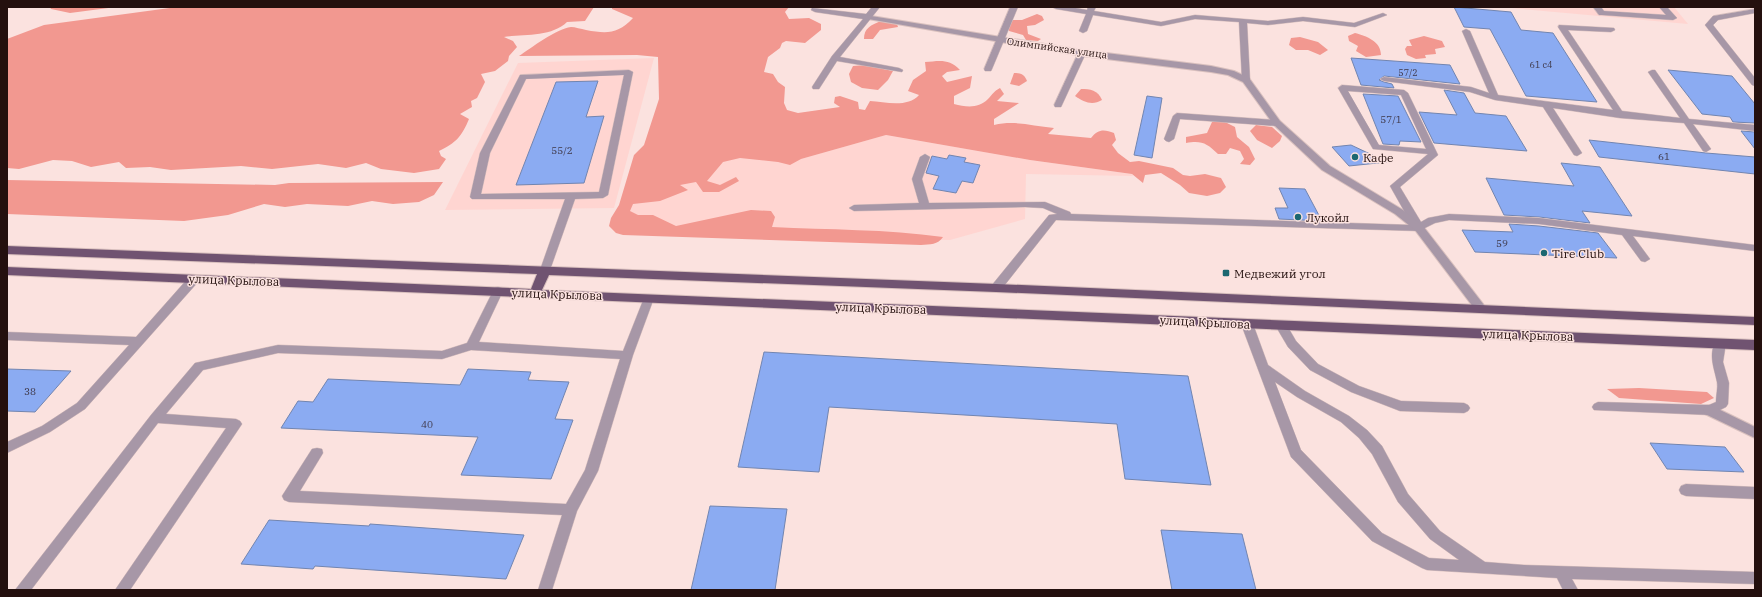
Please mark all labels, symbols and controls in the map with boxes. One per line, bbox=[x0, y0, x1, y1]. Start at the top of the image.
street label: Олимпийская улица bbox=[1006, 35, 1109, 62]
house number: 61 с4 bbox=[1530, 59, 1552, 70]
house number: 57/2 bbox=[1398, 67, 1418, 78]
house number: 57/1 bbox=[1380, 113, 1402, 126]
house number: 55/2 bbox=[551, 144, 573, 157]
place label: Кафе bbox=[1363, 150, 1393, 165]
house number: 61 bbox=[1658, 150, 1670, 163]
marker: Кафе bbox=[1350, 152, 1360, 162]
place label: Лукойл bbox=[1306, 210, 1349, 225]
marker: Лукойл bbox=[1293, 212, 1303, 222]
house number: 59 bbox=[1496, 237, 1508, 250]
place label: Tire Club bbox=[1552, 246, 1604, 261]
marker: Tire Club bbox=[1539, 248, 1549, 258]
place label: Медвежий угол bbox=[1234, 266, 1326, 281]
marker: Медвежий угол bbox=[1221, 268, 1231, 278]
street label: улица Крылова bbox=[188, 271, 280, 289]
street label: улица Крылова bbox=[511, 285, 603, 303]
street label: улица Крылова bbox=[835, 299, 927, 317]
street label: улица Крылова bbox=[1159, 312, 1251, 332]
street label: улица Крылова bbox=[1482, 326, 1574, 344]
house number: 38 bbox=[24, 385, 36, 398]
house number: 40 bbox=[421, 418, 433, 431]

